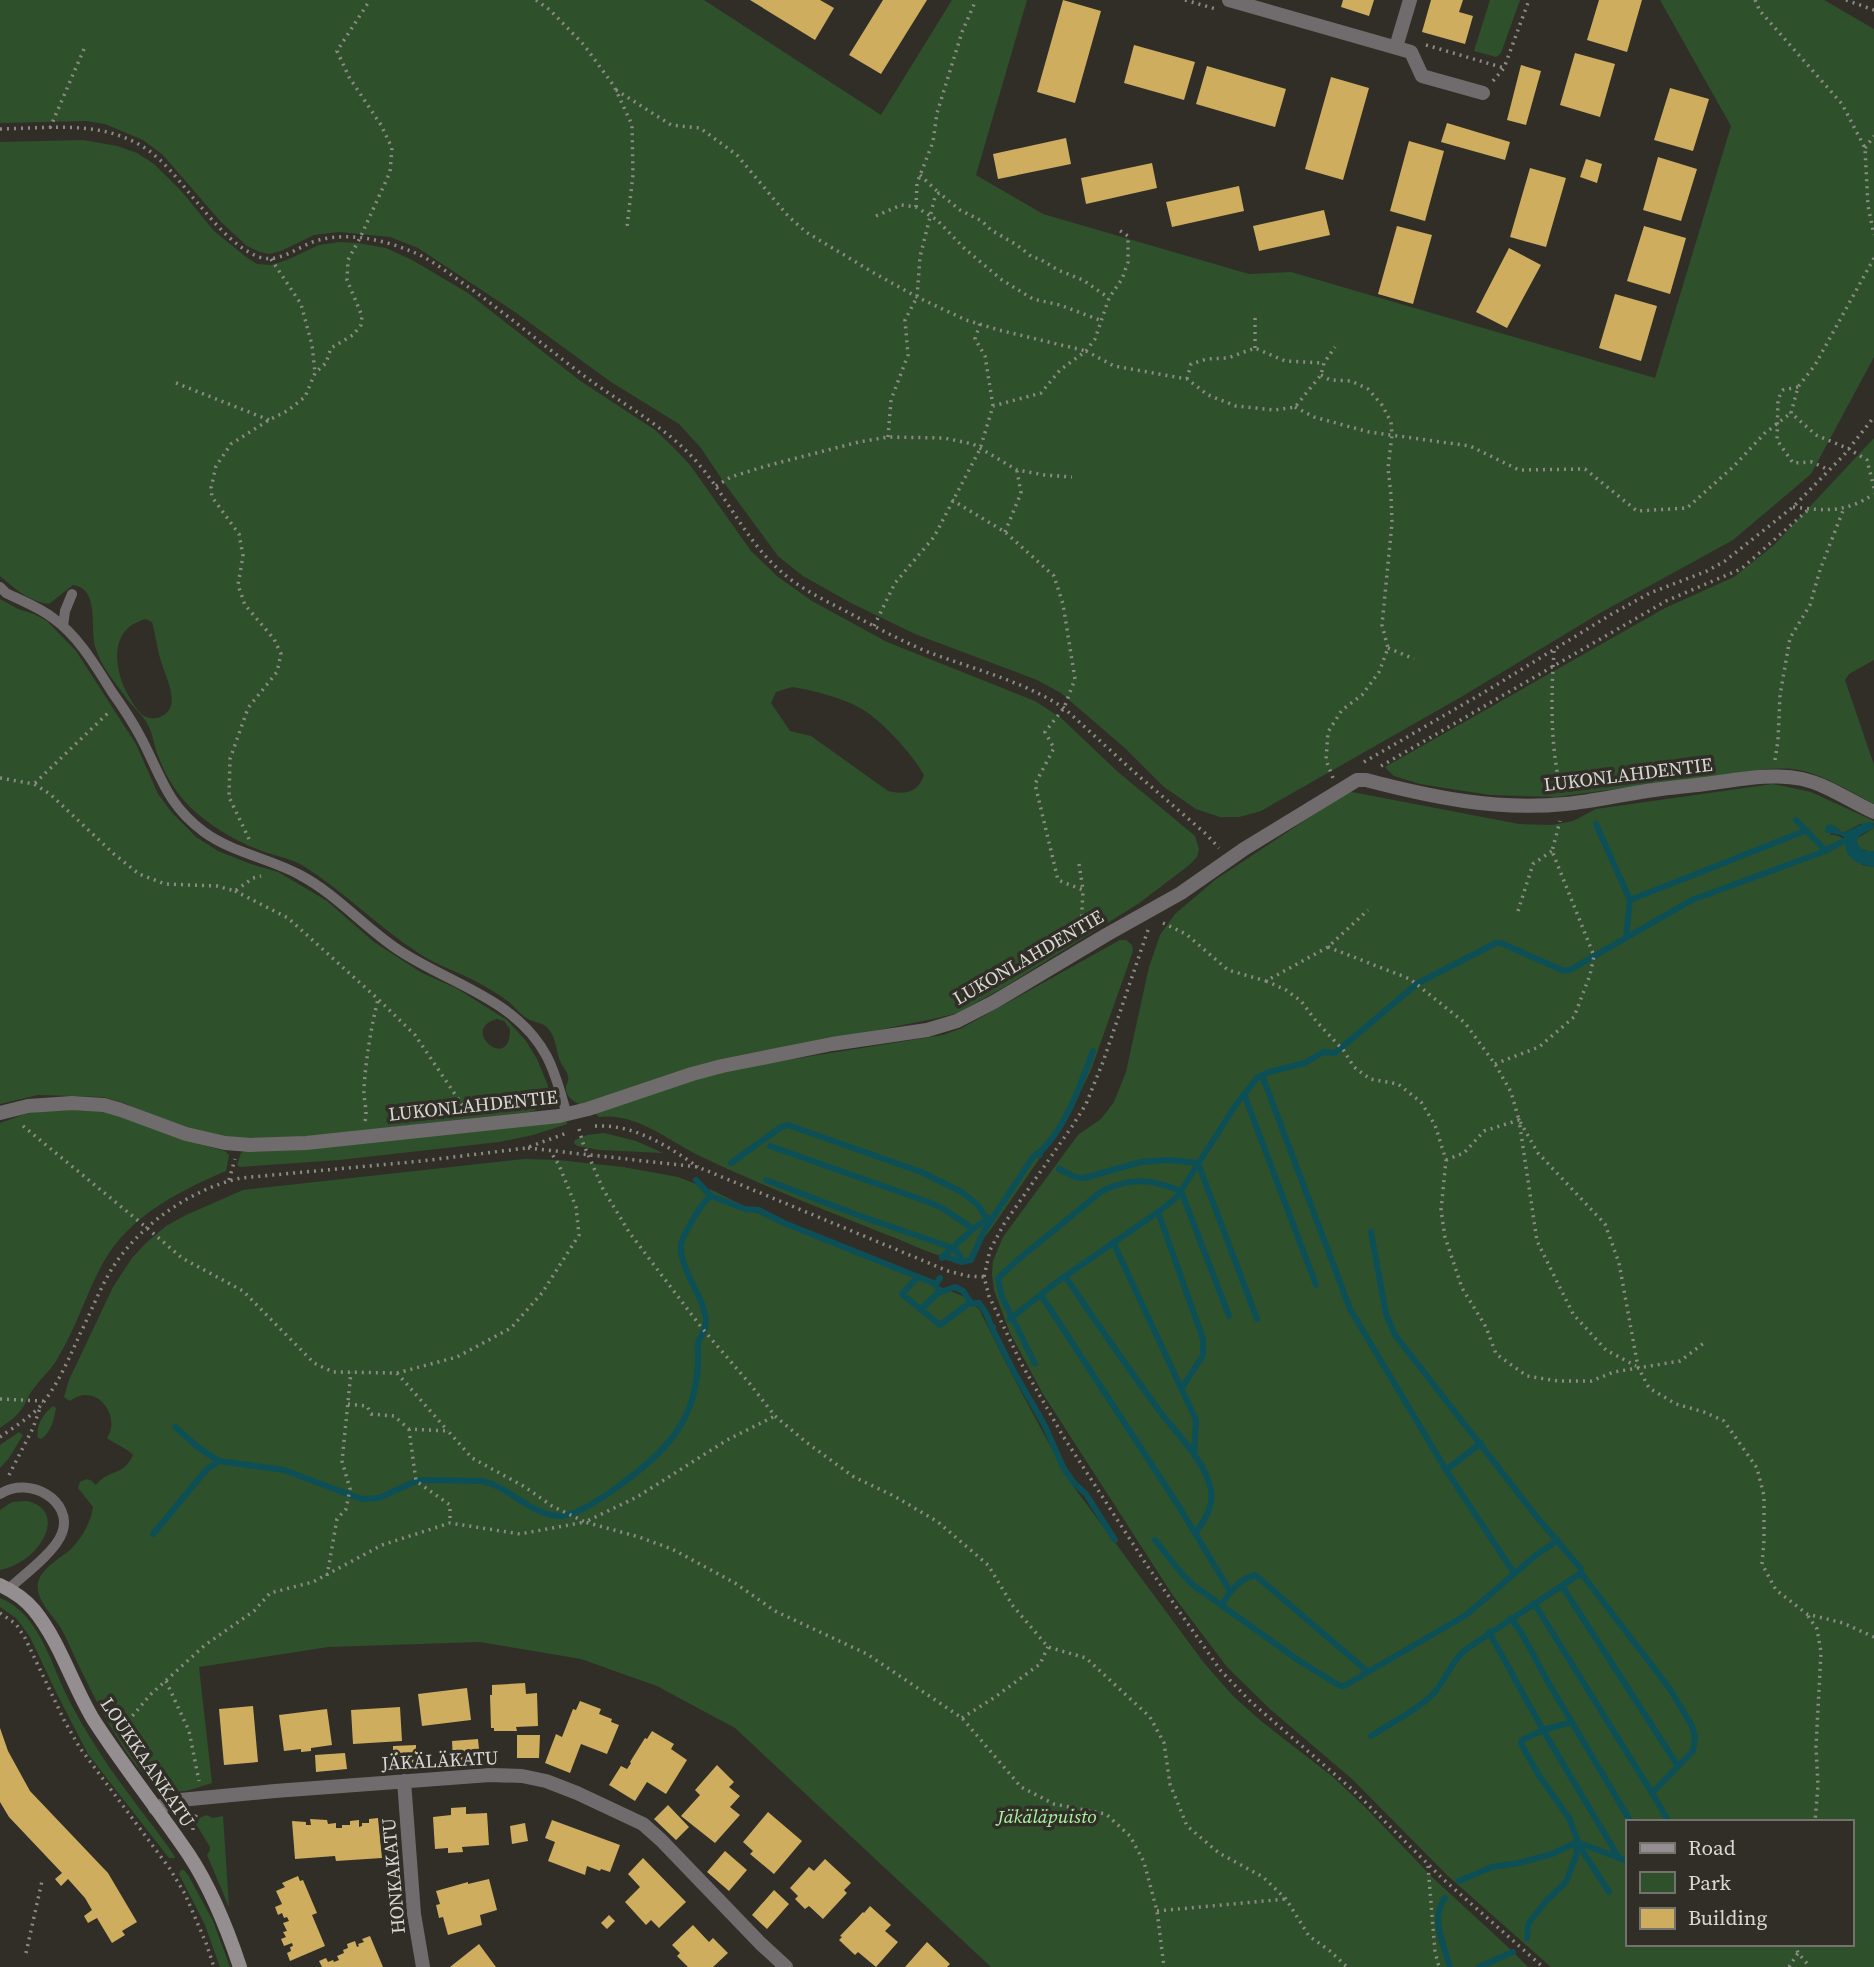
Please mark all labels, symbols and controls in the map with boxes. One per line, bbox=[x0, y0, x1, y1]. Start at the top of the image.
street label: LUKONLAHDENTIE bbox=[1542, 751, 1714, 797]
street label: LUKONLAHDENTIE bbox=[948, 903, 1108, 1011]
street label: LUKONLAHDENTIE bbox=[387, 1083, 559, 1127]
street label: LOUKKAANKATU bbox=[95, 1692, 201, 1832]
street label: JÄKÄLÄKATU bbox=[380, 1744, 499, 1776]
park label: Jäkäläpuisto bbox=[995, 1803, 1096, 1829]
street label: HONKAKATU bbox=[375, 1817, 411, 1935]
legend bbox=[1626, 1820, 1853, 1946]
text: Road bbox=[1688, 1833, 1736, 1862]
text: Park bbox=[1688, 1868, 1732, 1897]
text: Building bbox=[1688, 1903, 1767, 1932]

